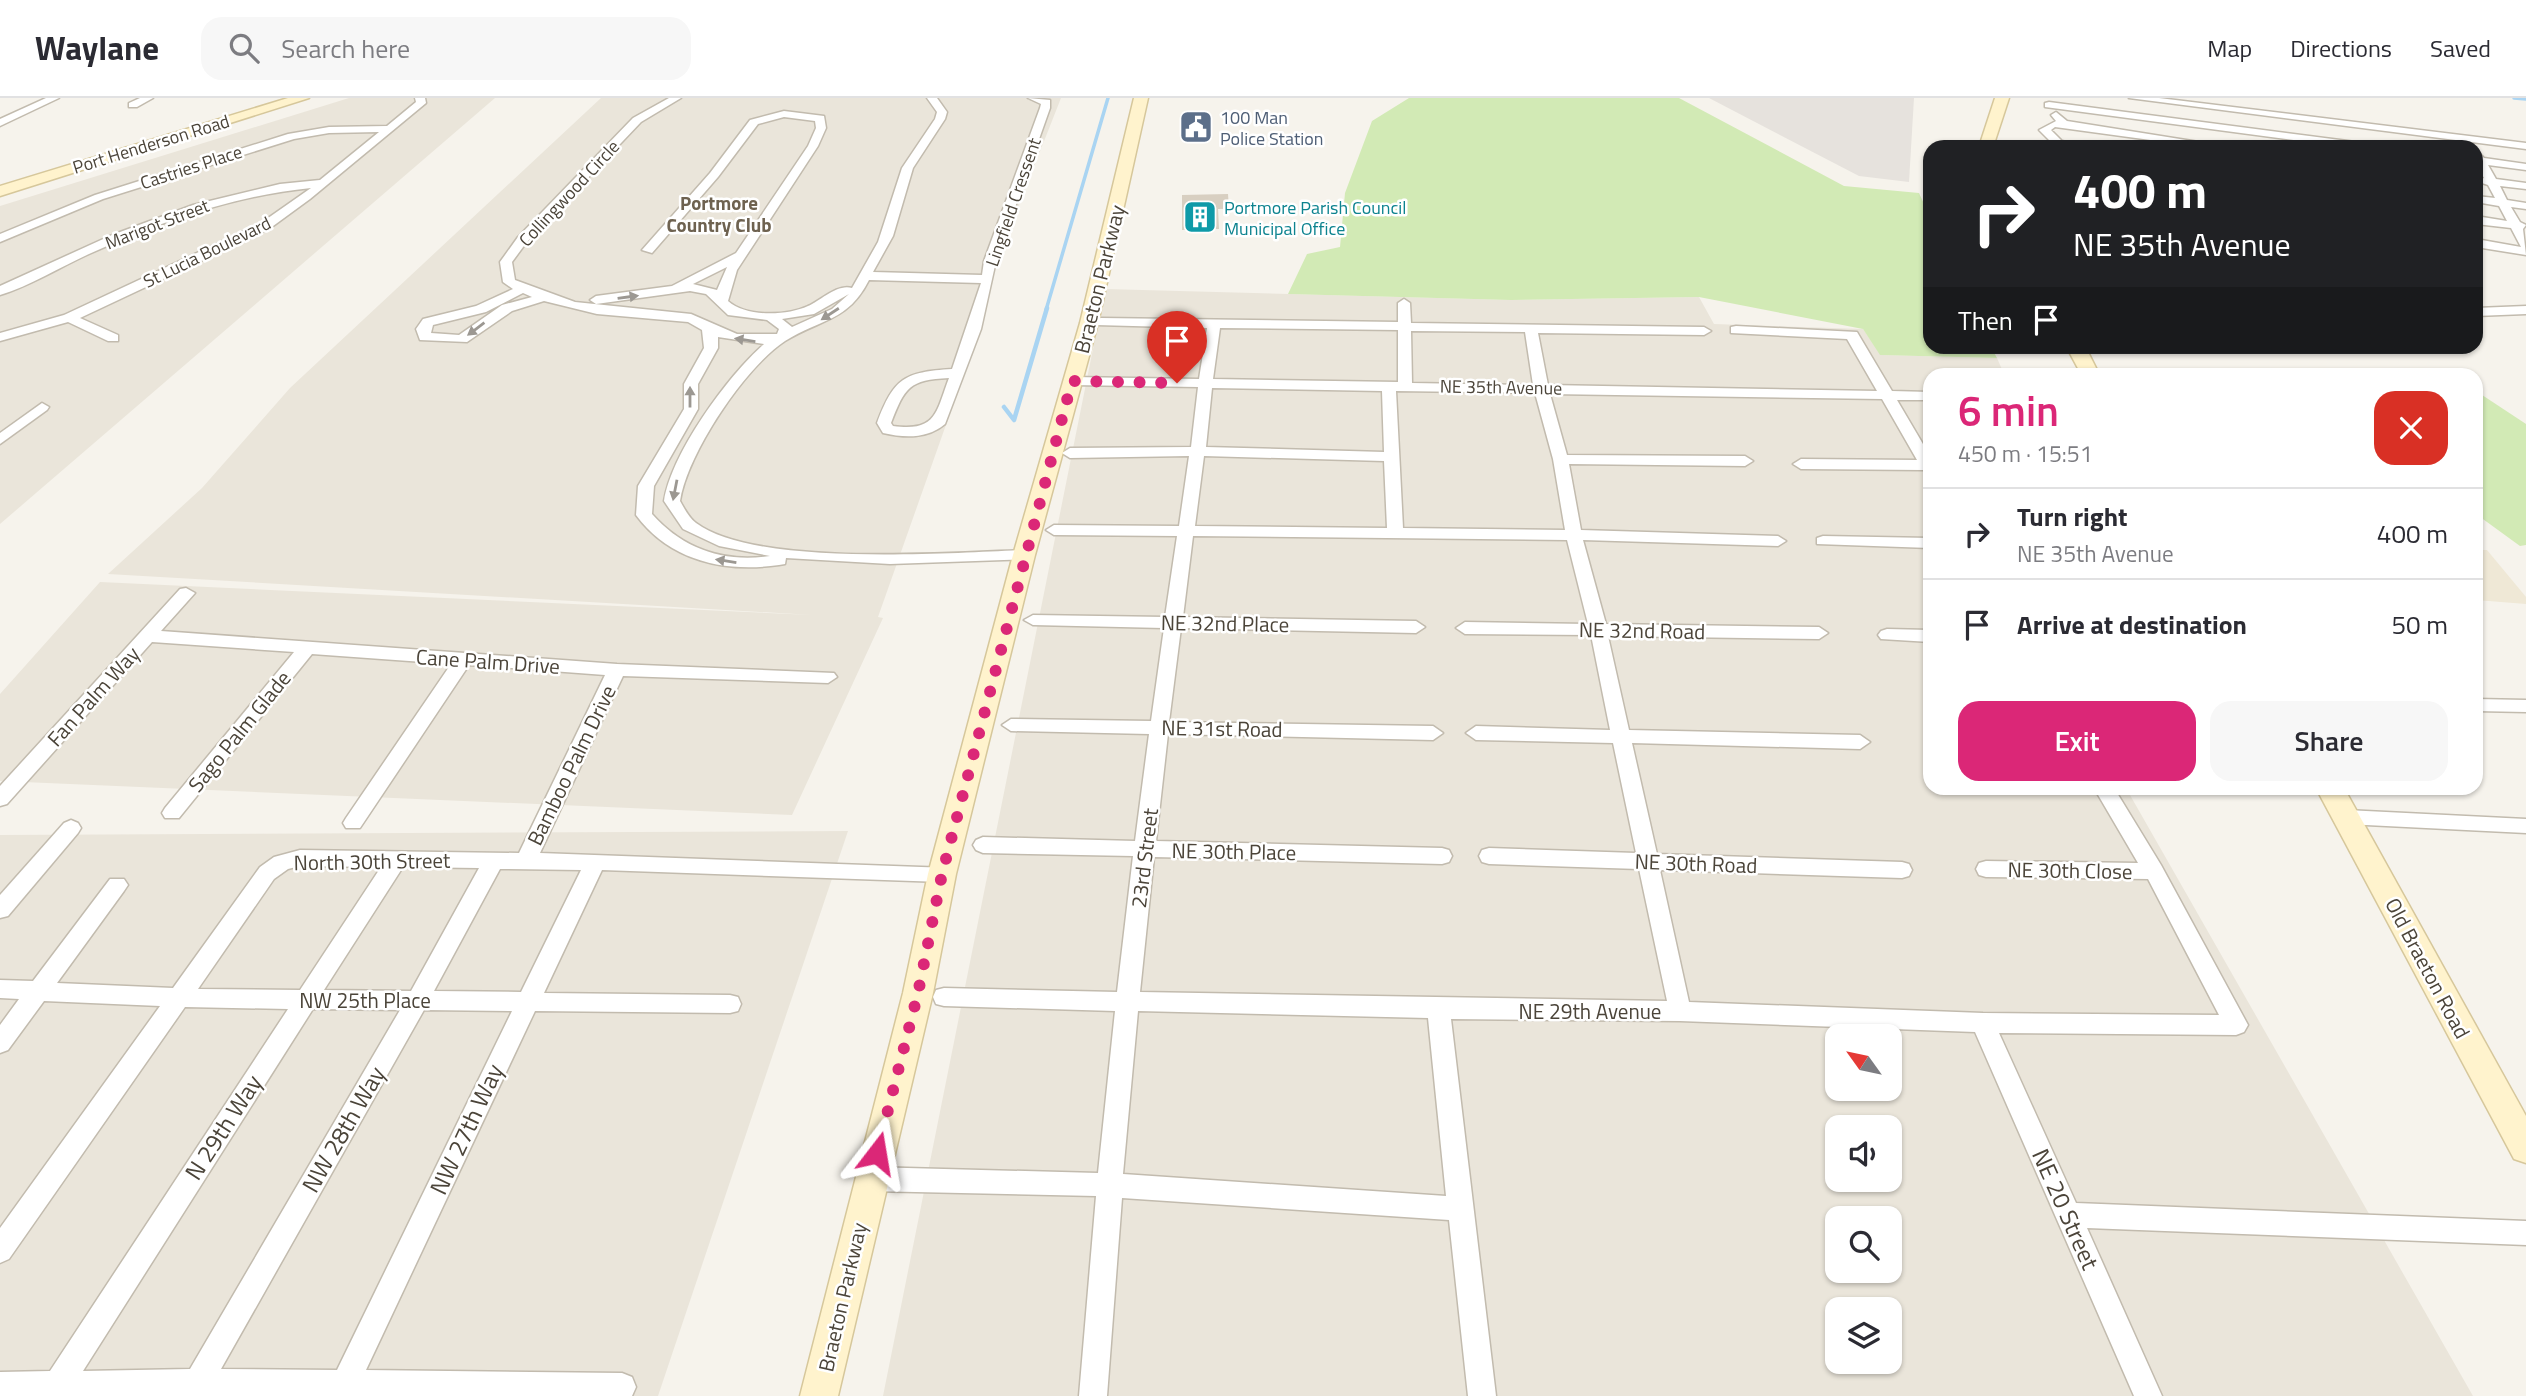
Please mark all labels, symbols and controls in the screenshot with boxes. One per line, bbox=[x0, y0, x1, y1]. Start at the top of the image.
search box bbox=[201, 17, 691, 80]
text: Waylane bbox=[35, 23, 159, 73]
icon: search bbox=[225, 29, 263, 67]
text: Search here bbox=[281, 29, 410, 68]
text: Map bbox=[2207, 30, 2252, 66]
text: Directions bbox=[2290, 30, 2392, 66]
text: Saved bbox=[2430, 30, 2491, 66]
place label: 100 Man Police Station bbox=[1220, 104, 1323, 152]
street label: Port Henderson Road bbox=[69, 107, 233, 181]
public building icon: 100 Man Police Station bbox=[1177, 108, 1215, 146]
street label: Lingfield Cressent bbox=[978, 133, 1048, 270]
street label: Collingwood Circle bbox=[512, 134, 626, 252]
street label: Castries Place bbox=[137, 138, 245, 196]
text: 400 m bbox=[2073, 152, 2207, 227]
icon: right bbox=[1958, 168, 2049, 259]
district label: Portmore Country Club bbox=[666, 188, 772, 239]
street label: Marigot Street bbox=[101, 192, 214, 256]
place label: Portmore Parish Council Municipal Office bbox=[1224, 194, 1406, 242]
building icon: Portmore Parish Council Municipal Office bbox=[1181, 198, 1219, 236]
street label: Braeton Parkway bbox=[1065, 201, 1133, 357]
street label: St Lucia Boulevard bbox=[139, 209, 275, 295]
text: NE 35th Avenue bbox=[2073, 220, 2291, 268]
one-way arrow bbox=[617, 292, 639, 303]
text: Then bbox=[1958, 301, 2013, 340]
icon: arrive bbox=[2027, 301, 2065, 339]
one-way arrow bbox=[821, 308, 840, 321]
pin bbox=[1147, 311, 1207, 383]
one-way arrow bbox=[467, 322, 485, 337]
icon: arrive bbox=[1158, 322, 1196, 360]
one-way arrow bbox=[734, 334, 756, 345]
street label: NE 35th Avenue bbox=[1440, 372, 1562, 402]
text: 6 min bbox=[1958, 378, 2059, 442]
one-way arrow bbox=[685, 386, 696, 408]
button: close bbox=[2374, 391, 2448, 465]
text: 450 m · 15:51 bbox=[1958, 436, 2093, 471]
one-way arrow bbox=[669, 479, 680, 501]
text: Turn right bbox=[2017, 497, 2128, 536]
text: 400 m bbox=[2377, 514, 2448, 553]
icon: right bbox=[1958, 515, 1996, 553]
text: NE 35th Avenue bbox=[2017, 536, 2174, 571]
one-way arrow bbox=[715, 556, 737, 567]
text: Arrive at destination bbox=[2017, 605, 2247, 644]
text: 50 m bbox=[2391, 605, 2448, 644]
street label: NE 32nd Place bbox=[1161, 606, 1289, 640]
icon: arrive bbox=[1958, 606, 1996, 644]
street label: NE 32nd Road bbox=[1579, 613, 1705, 647]
street label: Fan Palm Way bbox=[39, 639, 147, 753]
street label: Cane Palm Drive bbox=[415, 640, 561, 682]
street label: Sago Palm Glade bbox=[180, 663, 298, 799]
street label: Bamboo Palm Drive bbox=[518, 679, 624, 851]
button: Exit bbox=[1958, 701, 2196, 781]
button: Share bbox=[2210, 701, 2448, 781]
street label: NE 31st Road bbox=[1161, 711, 1283, 745]
street label: 23rd Street bbox=[1122, 806, 1166, 910]
street label: NE 30th Place bbox=[1171, 834, 1297, 868]
street label: North 30th Street bbox=[293, 844, 451, 878]
street label: NE 30th Road bbox=[1634, 845, 1758, 881]
street label: NE 30th Close bbox=[2007, 853, 2133, 887]
street label: Old Braeton Road bbox=[2377, 892, 2479, 1044]
street label: NW 25th Place bbox=[299, 984, 431, 1016]
street label: NE 29th Avenue bbox=[1519, 995, 1661, 1027]
north arrow bbox=[1825, 1024, 1902, 1101]
map controls bbox=[1825, 1024, 1902, 1374]
street label: NW 27th Way bbox=[420, 1057, 512, 1200]
street label: NW 28th Way bbox=[292, 1059, 394, 1199]
street label: N 29th Way bbox=[175, 1067, 271, 1187]
button: sound bbox=[1825, 1115, 1902, 1192]
position arrow bbox=[840, 1116, 914, 1190]
street label: NE 20 Street bbox=[2023, 1143, 2109, 1276]
button: search bbox=[1825, 1206, 1902, 1283]
street label: Braeton Parkway bbox=[809, 1219, 875, 1375]
button: layers bbox=[1825, 1297, 1902, 1374]

